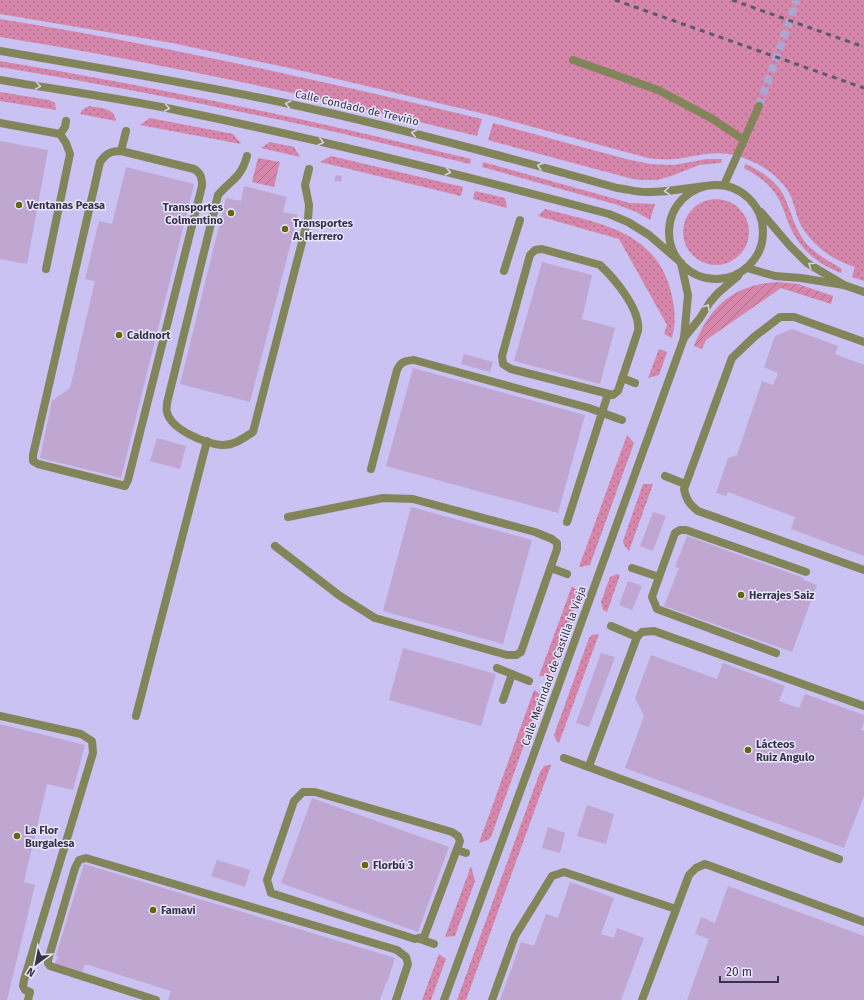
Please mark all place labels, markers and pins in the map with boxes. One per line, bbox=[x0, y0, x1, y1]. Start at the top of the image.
place label: Ventanas Peasa bbox=[26, 199, 105, 212]
marker: Ventanas Peasa bbox=[14, 200, 24, 210]
place label: Transportes Colmentino bbox=[163, 201, 224, 227]
marker: Transportes Colmentino bbox=[226, 208, 236, 218]
place label: Transportes A. Herrero bbox=[292, 217, 354, 243]
marker: Transportes A. Herrero bbox=[280, 224, 290, 234]
place label: Caldnort bbox=[127, 329, 171, 342]
marker: Caldnort bbox=[114, 330, 124, 340]
place label: Herrajes Saiz bbox=[749, 589, 814, 602]
marker: Herrajes Saiz bbox=[736, 590, 746, 600]
place label: Lácteos Ruiz Angulo bbox=[756, 738, 815, 764]
marker: Lácteos Ruiz Angulo bbox=[743, 745, 753, 755]
place label: La Flor Burgalesa bbox=[25, 824, 75, 850]
marker: La Flor Burgalesa bbox=[12, 831, 22, 841]
place label: Florbú 3 bbox=[373, 859, 414, 872]
marker: Florbú 3 bbox=[360, 860, 370, 870]
place label: Famavi bbox=[161, 904, 196, 917]
marker: Famavi bbox=[148, 905, 158, 915]

